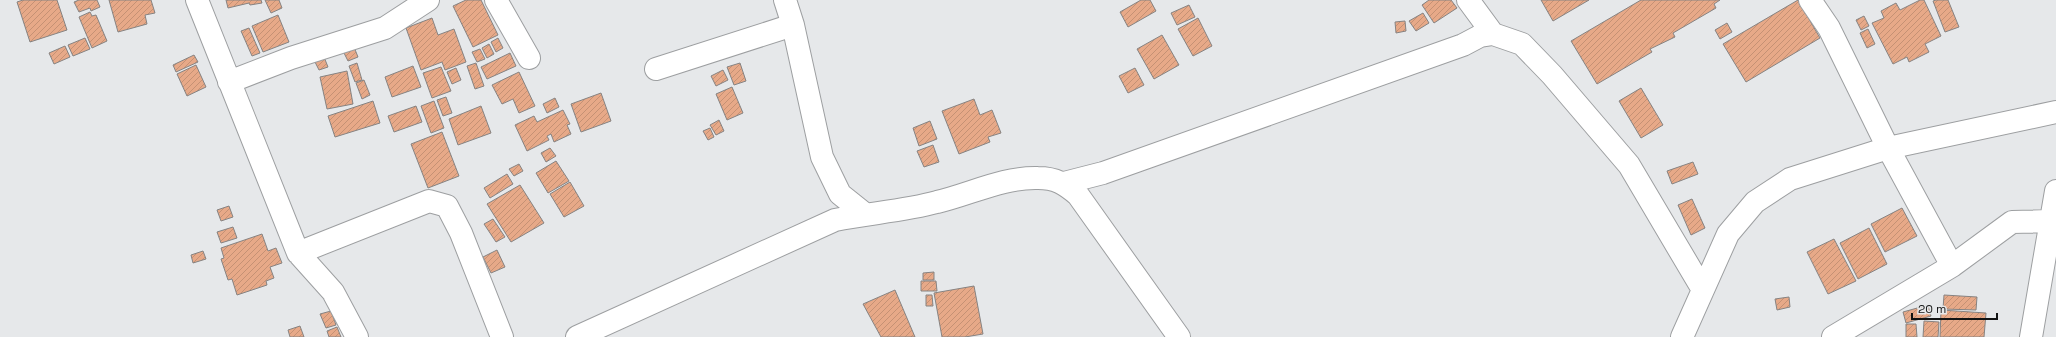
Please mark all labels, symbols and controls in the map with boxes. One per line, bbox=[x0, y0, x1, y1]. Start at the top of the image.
scale bar bbox=[1912, 295, 1997, 321]
text: 20 m bbox=[1918, 301, 1946, 317]

